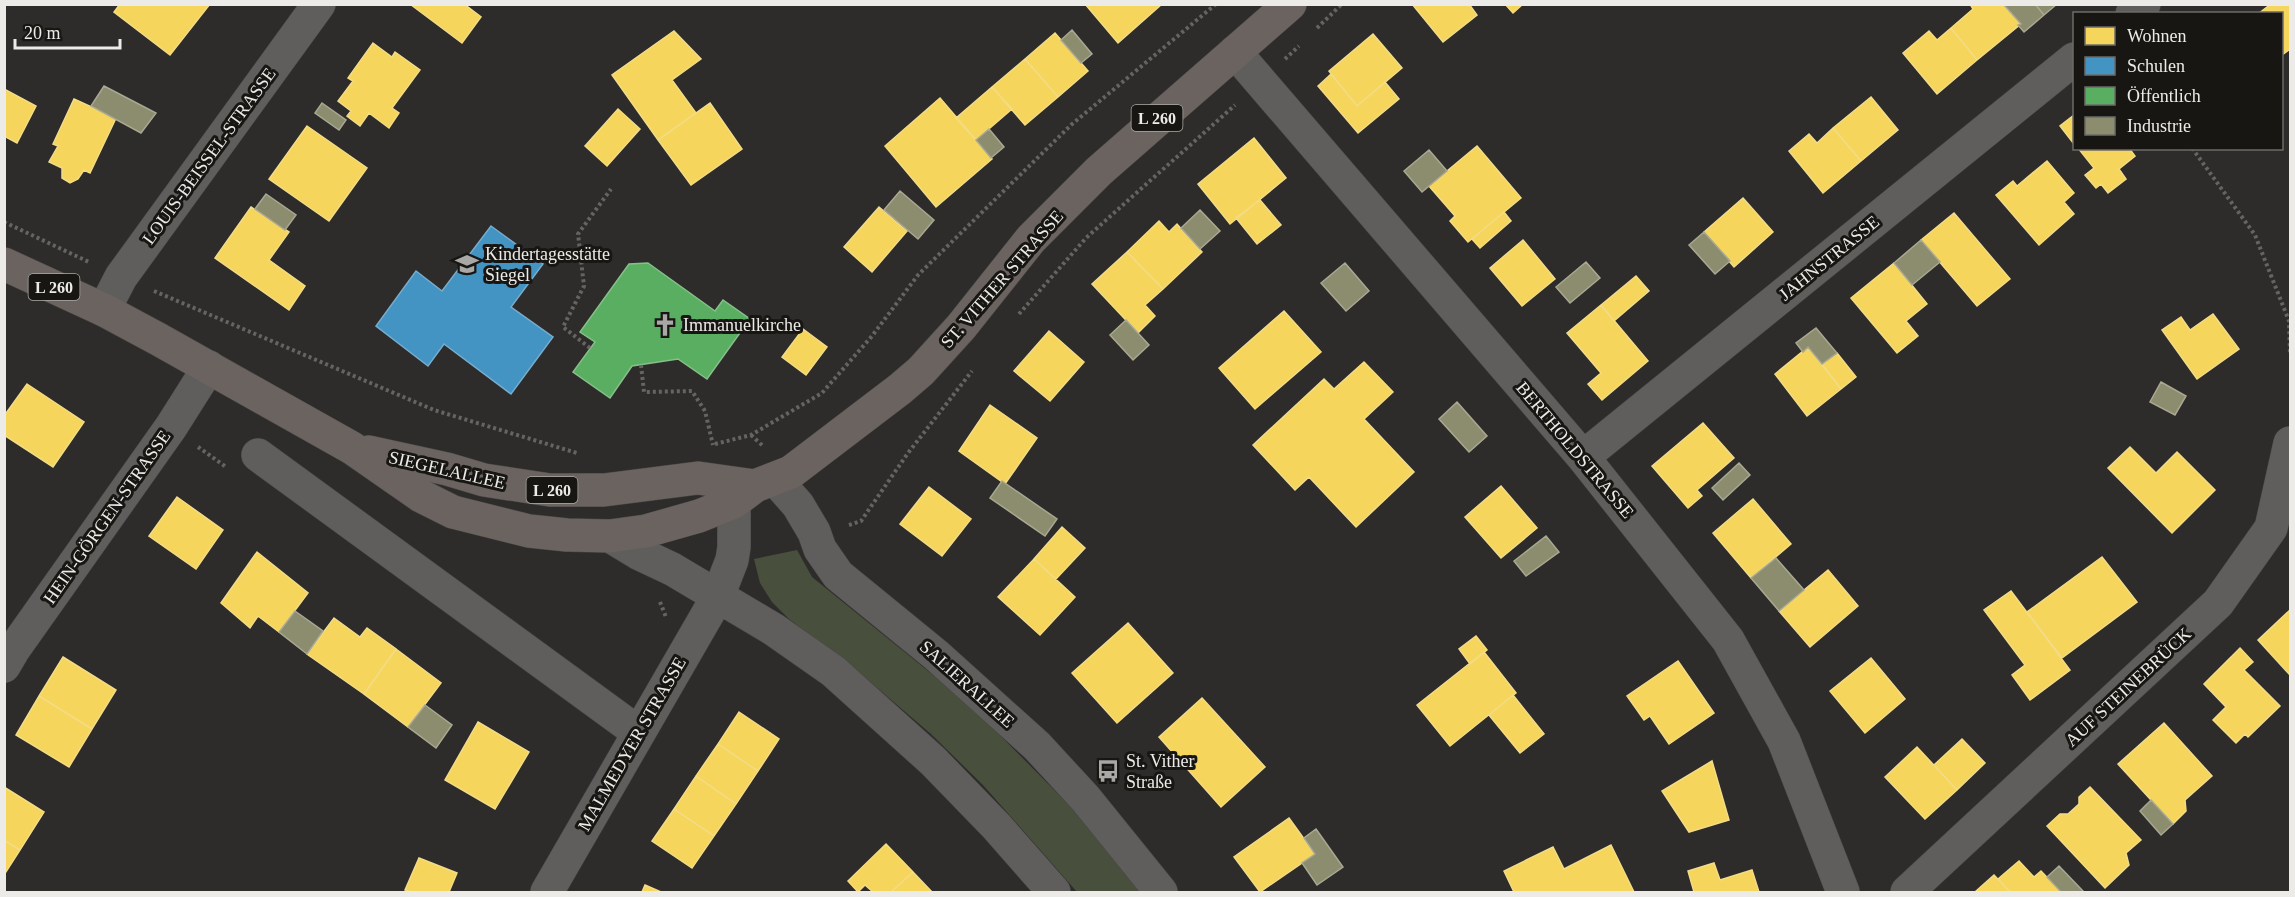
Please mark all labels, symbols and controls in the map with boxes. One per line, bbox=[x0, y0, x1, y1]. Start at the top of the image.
scale bar bbox=[15, 12, 120, 50]
legend bbox=[2073, 12, 2283, 150]
text: 20 m bbox=[24, 23, 61, 43]
text: Wohnen bbox=[2127, 26, 2187, 46]
text: Schulen bbox=[2127, 56, 2185, 76]
street label: LOUIS-BEISSEL-STRASSE bbox=[138, 64, 280, 248]
text: Öffentlich bbox=[2127, 86, 2201, 106]
road number: L 260 bbox=[1132, 105, 1182, 131]
text: Industrie bbox=[2127, 116, 2191, 136]
street label: ST. VITHER STRASSE bbox=[937, 206, 1067, 352]
street label: JAHNSTRASSE bbox=[1775, 212, 1883, 304]
place label: Kindertagesstätte Siegel bbox=[485, 244, 610, 285]
school or university icon: Kindertagesstätte Siegel bbox=[454, 251, 480, 277]
road number: L 260 bbox=[28, 274, 80, 300]
church icon: Immanuelkirche bbox=[652, 312, 678, 338]
place label: Immanuelkirche bbox=[683, 315, 801, 335]
street label: BERTHOLDSTRASSE bbox=[1512, 378, 1638, 522]
street label: HEIN-GÖRGEN-STRASSE bbox=[39, 426, 175, 608]
street label: SIEGELALLEE bbox=[387, 447, 507, 493]
road number: L 260 bbox=[526, 477, 578, 503]
street label: AUF STEINEBRÜCK bbox=[2061, 624, 2195, 750]
street label: SALIERALLEE bbox=[916, 636, 1018, 732]
street label: MALMEDYER STRASSE bbox=[574, 653, 690, 835]
place label: St. Vither Straße bbox=[1126, 751, 1195, 792]
bus stop icon: St. Vither Straße bbox=[1095, 758, 1121, 784]

